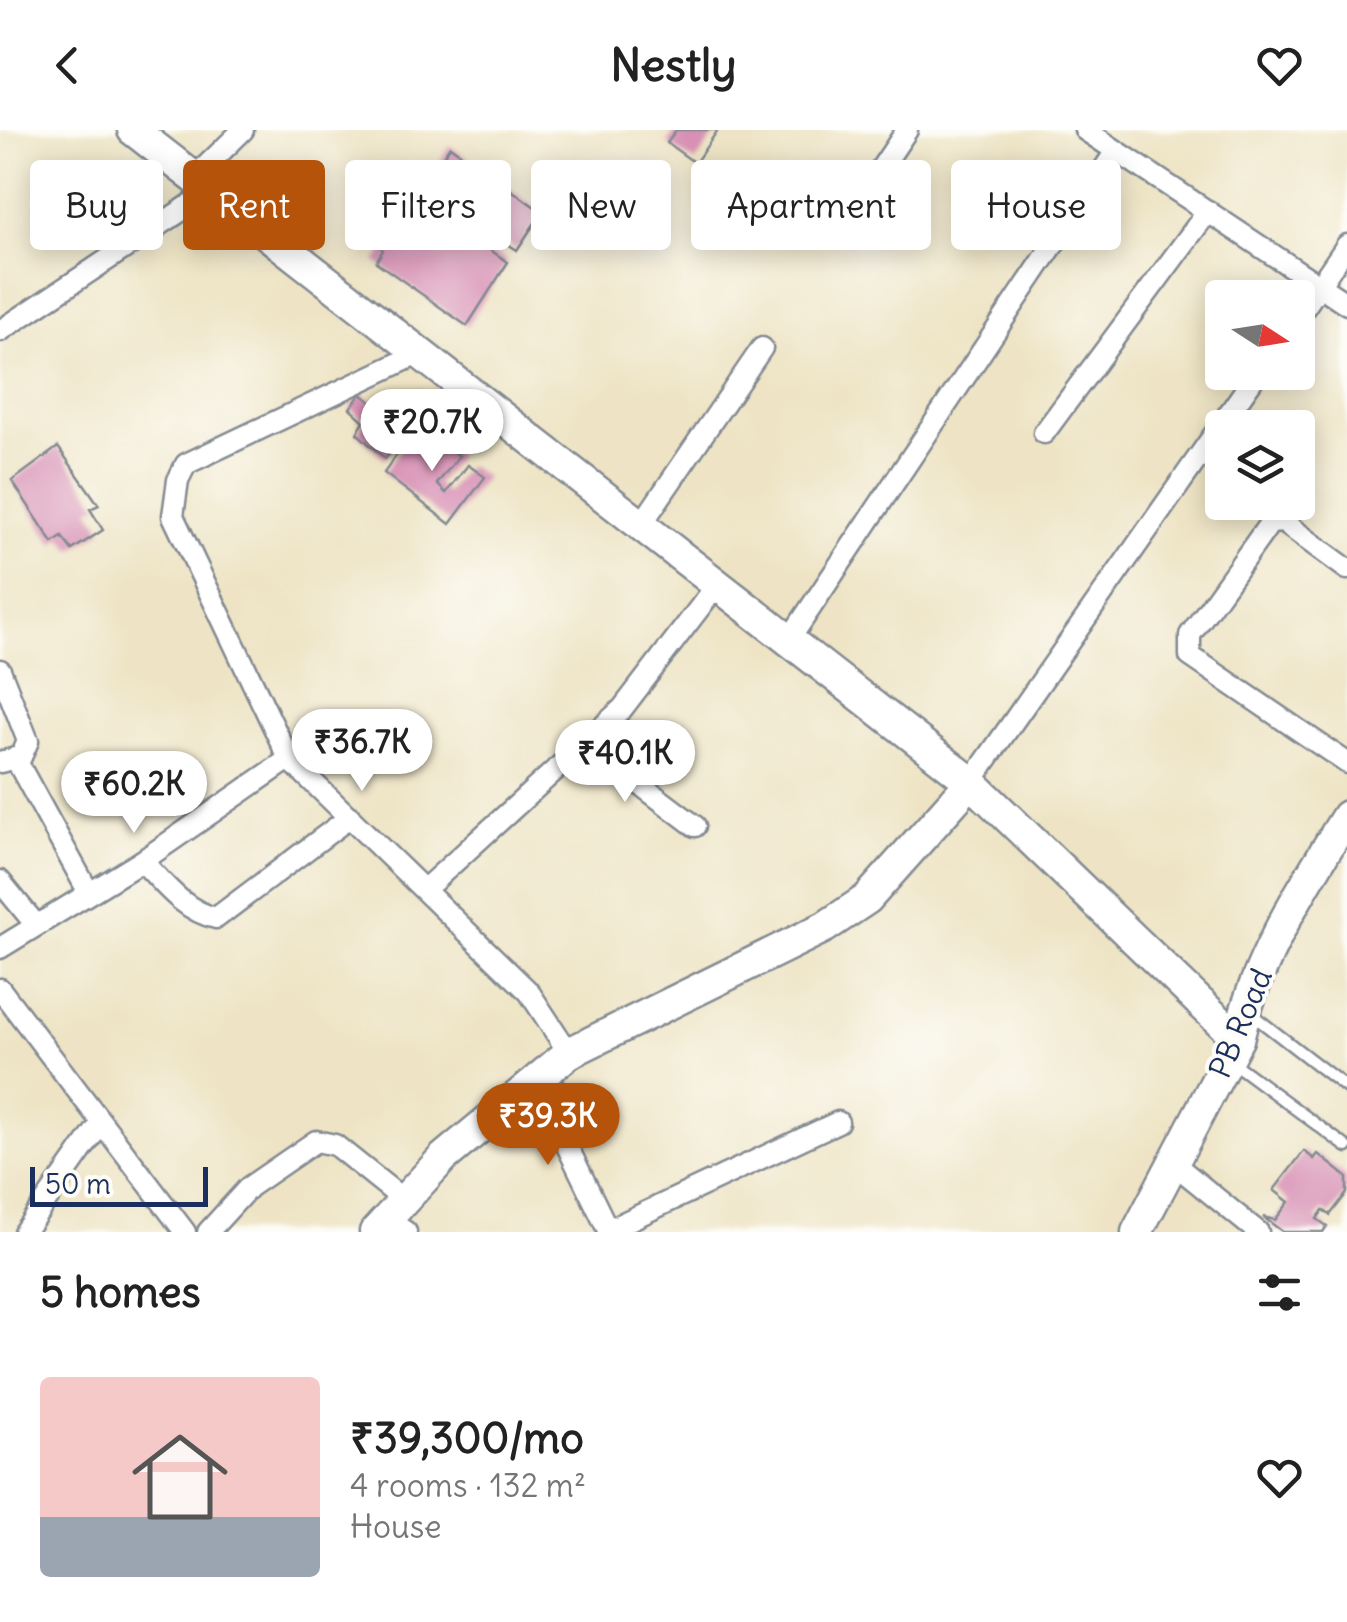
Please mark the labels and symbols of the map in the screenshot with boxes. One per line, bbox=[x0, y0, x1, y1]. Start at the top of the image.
north arrow bbox=[1205, 280, 1315, 390]
pin: ₹20.7K bbox=[351, 389, 513, 474]
pin: ₹36.7K bbox=[281, 709, 443, 794]
pin: ₹40.1K bbox=[544, 720, 706, 805]
pin: ₹60.2K bbox=[53, 751, 215, 836]
street label: PB Road bbox=[1200, 963, 1280, 1083]
pin: ₹39.3K bbox=[467, 1083, 629, 1168]
scale bar bbox=[30, 1162, 208, 1206]

